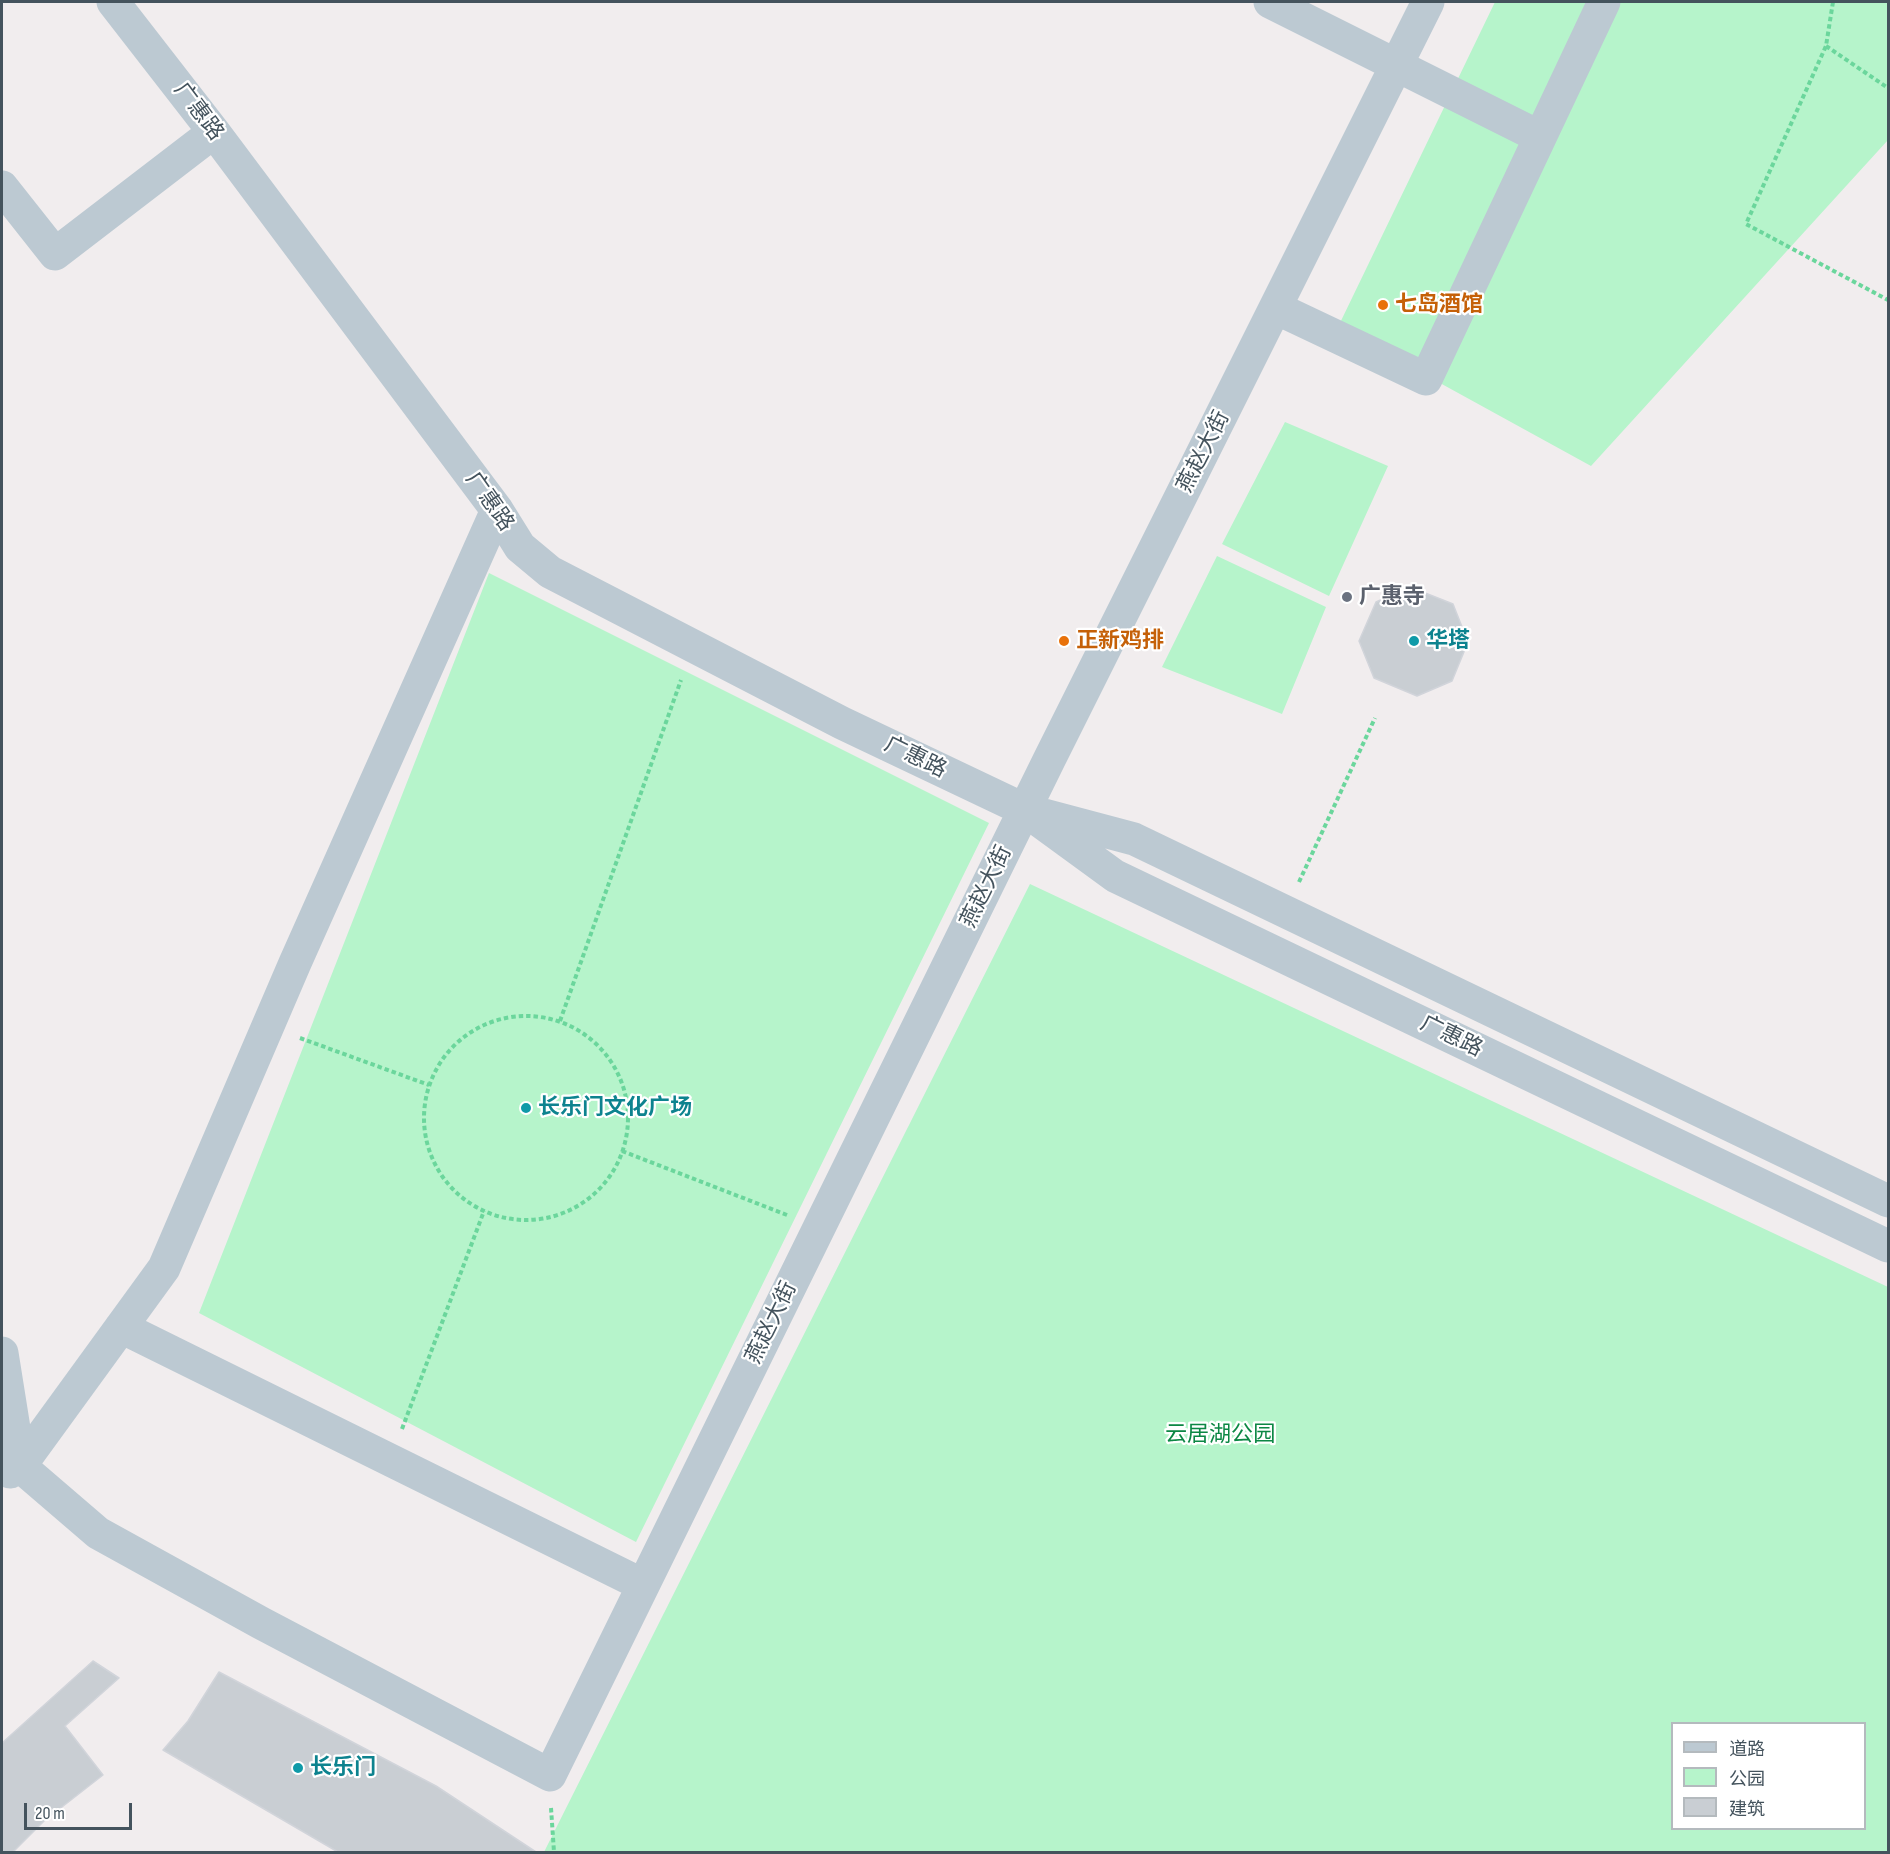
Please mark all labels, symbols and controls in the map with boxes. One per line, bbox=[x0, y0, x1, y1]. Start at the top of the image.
street label: 广惠路 bbox=[168, 78, 228, 146]
place label: 七岛酒馆 bbox=[1395, 292, 1483, 318]
marker: 七岛酒馆 bbox=[1376, 298, 1390, 312]
street label: 燕赵大街 bbox=[1172, 407, 1236, 497]
street label: 广惠路 bbox=[459, 467, 519, 537]
place label: 广惠寺 bbox=[1359, 584, 1425, 610]
marker: 广惠寺 bbox=[1340, 590, 1354, 604]
place label: 正新鸡排 bbox=[1076, 628, 1164, 654]
place label: 华塔 bbox=[1426, 628, 1470, 654]
marker: 正新鸡排 bbox=[1057, 634, 1071, 648]
marker: 华塔 bbox=[1407, 634, 1421, 648]
street label: 广惠路 bbox=[880, 732, 950, 784]
street label: 燕赵大街 bbox=[956, 842, 1018, 932]
street label: 广惠路 bbox=[1416, 1011, 1486, 1063]
place label: 长乐门文化广场 bbox=[538, 1095, 692, 1121]
marker: 长乐门文化广场 bbox=[519, 1101, 533, 1115]
street label: 燕赵大街 bbox=[741, 1278, 803, 1368]
park label: 云居湖公园 bbox=[1165, 1422, 1275, 1448]
legend bbox=[1671, 1722, 1866, 1830]
text: 道路 bbox=[1729, 1739, 1765, 1760]
place label: 长乐门 bbox=[310, 1755, 376, 1781]
marker: 长乐门 bbox=[291, 1761, 305, 1775]
text: 公园 bbox=[1729, 1769, 1765, 1790]
scale bar bbox=[27, 1791, 135, 1829]
text: 建筑 bbox=[1729, 1799, 1765, 1820]
text: 20 m bbox=[35, 1803, 65, 1824]

